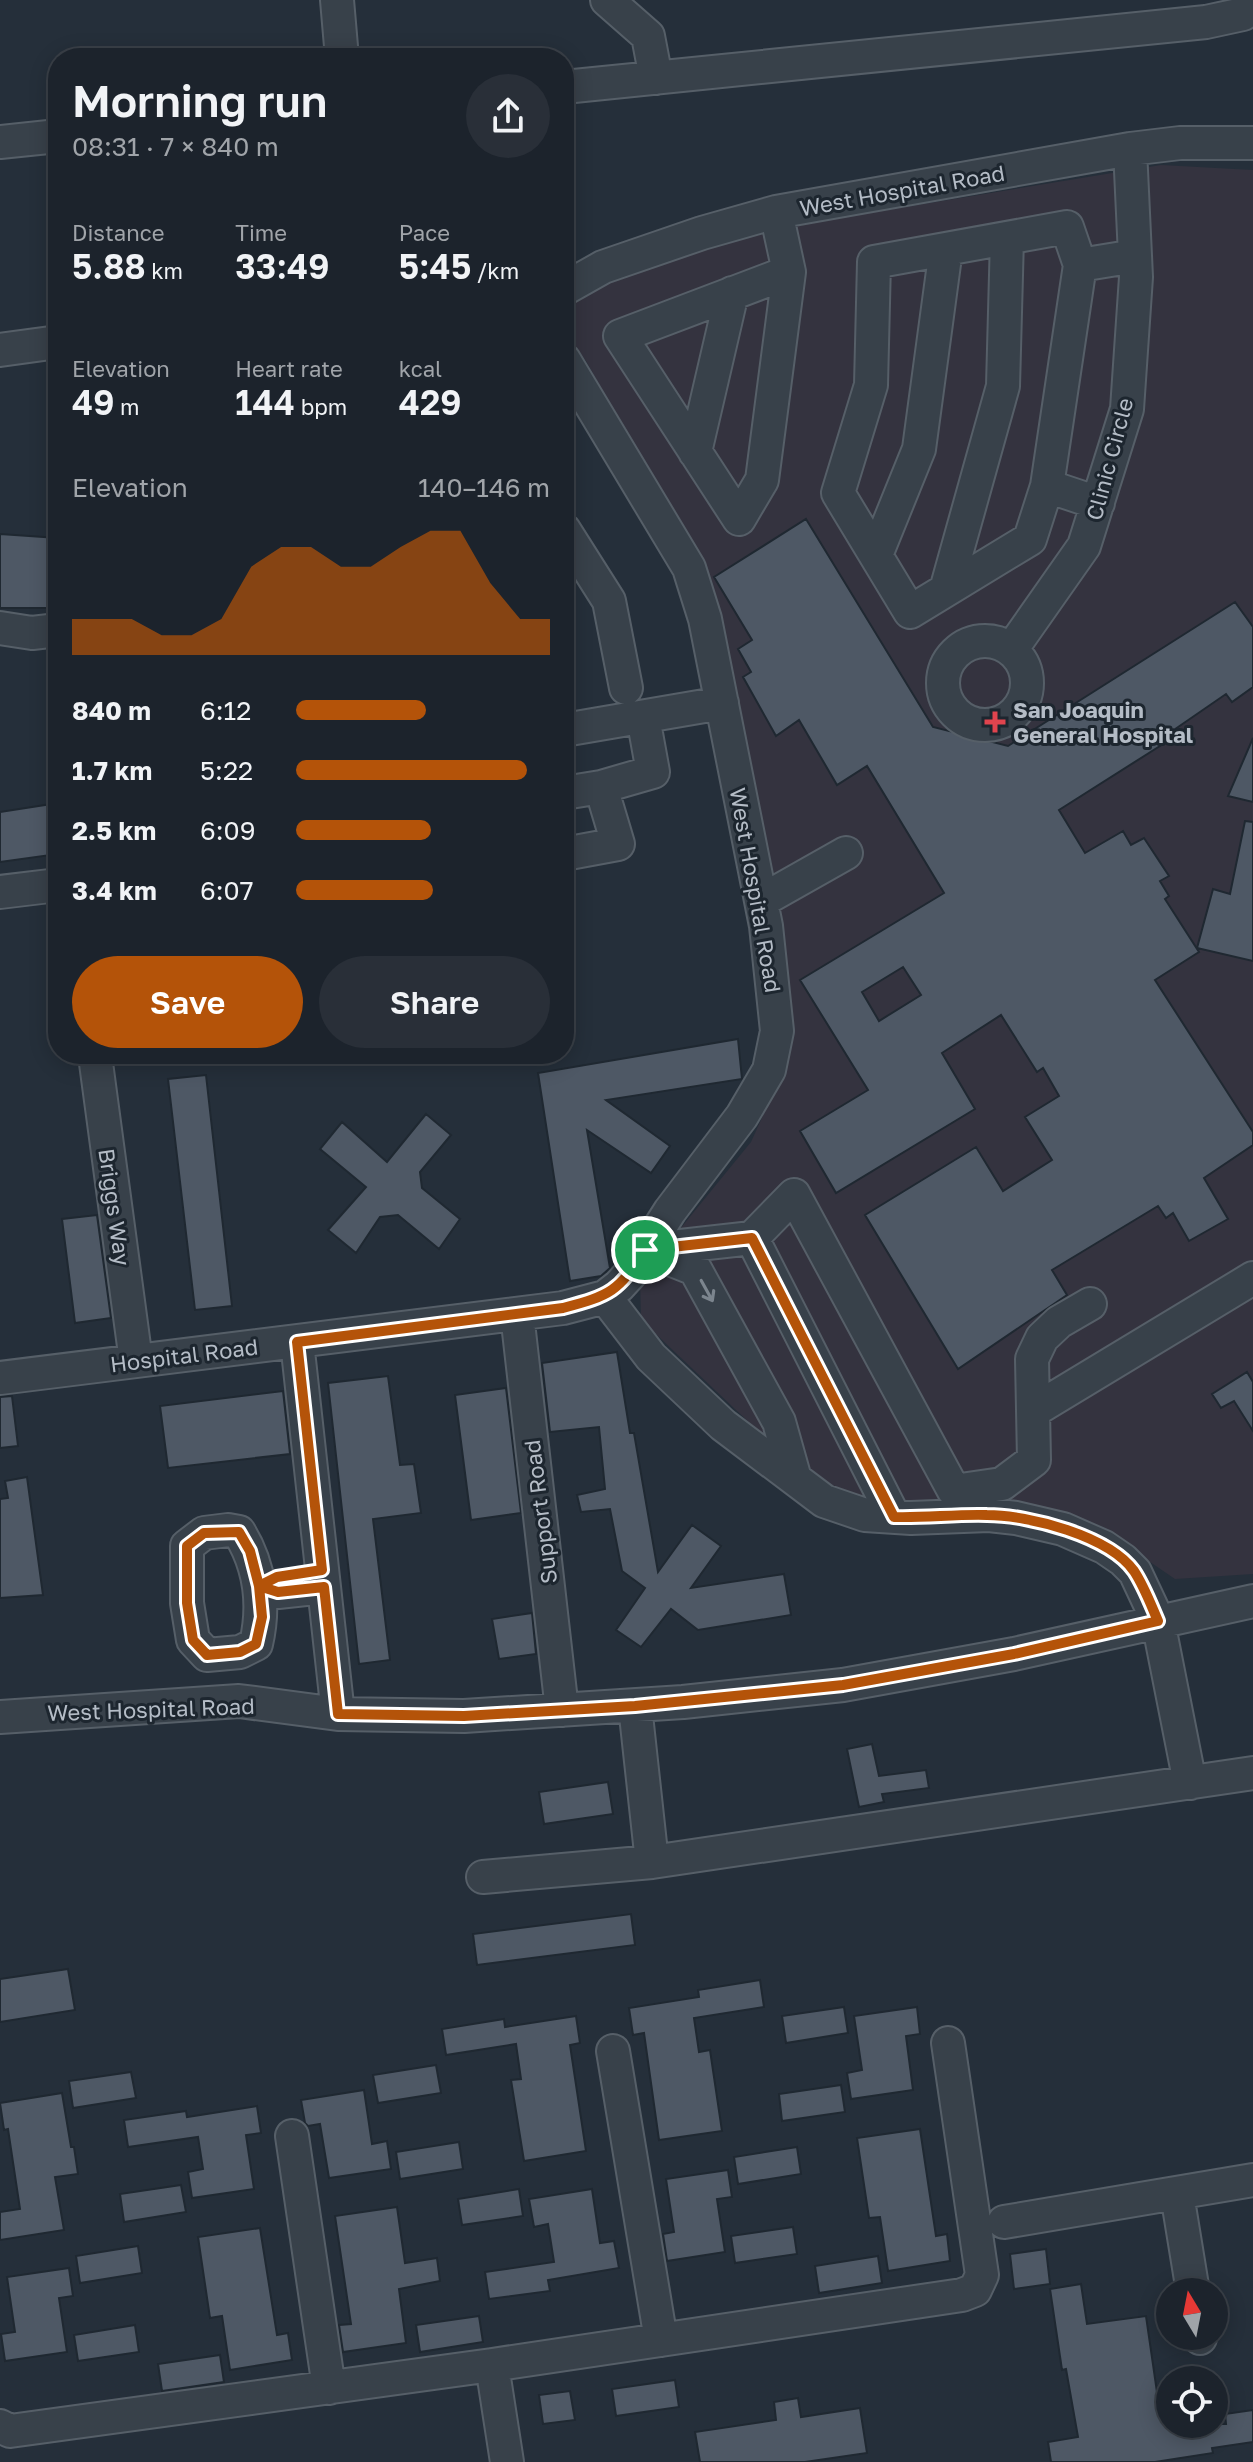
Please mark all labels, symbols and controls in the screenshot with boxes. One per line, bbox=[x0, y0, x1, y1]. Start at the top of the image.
text: Morning run bbox=[72, 74, 327, 127]
button: share bbox=[466, 74, 550, 158]
text: 08:31 · 7 × 840 m bbox=[72, 131, 279, 162]
street label: West Hospital Road bbox=[797, 159, 1007, 221]
text: Distance bbox=[72, 219, 164, 246]
text: Time bbox=[235, 219, 287, 246]
text: Pace bbox=[399, 219, 450, 246]
text: 5.88 bbox=[72, 246, 146, 286]
text: 33:49 bbox=[235, 246, 330, 286]
text: 5:45 bbox=[399, 246, 471, 286]
text: km bbox=[146, 257, 183, 284]
text: /km bbox=[471, 257, 519, 284]
text: Elevation bbox=[72, 355, 170, 382]
text: Heart rate bbox=[235, 355, 343, 382]
text: kcal bbox=[399, 355, 442, 382]
text: 49 bbox=[72, 382, 115, 422]
text: 144 bbox=[235, 382, 295, 422]
text: 429 bbox=[399, 382, 462, 422]
text: m bbox=[115, 393, 140, 420]
text: bpm bbox=[295, 393, 347, 420]
street label: Clinic Circle bbox=[1080, 395, 1138, 523]
text: Elevation bbox=[72, 472, 188, 503]
text: 140–146 m bbox=[418, 472, 550, 503]
text: 840 m bbox=[72, 695, 151, 726]
text: 6:12 bbox=[200, 695, 251, 726]
place label: San Joaquin General Hospital bbox=[1013, 696, 1193, 748]
marker: San Joaquin General Hospital bbox=[984, 711, 1006, 733]
text: 1.7 km bbox=[72, 755, 152, 786]
text: 5:22 bbox=[200, 755, 253, 786]
street label: West Hospital Road bbox=[725, 785, 787, 995]
text: 2.5 km bbox=[72, 815, 156, 846]
text: 6:09 bbox=[200, 815, 255, 846]
text: 3.4 km bbox=[72, 875, 157, 906]
text: 6:07 bbox=[200, 875, 253, 906]
button: Save bbox=[72, 956, 303, 1048]
button: Share bbox=[319, 956, 550, 1048]
street label: Briggs Way bbox=[93, 1147, 137, 1267]
pin bbox=[611, 1216, 679, 1284]
icon: arrive bbox=[623, 1228, 667, 1272]
one-way arrow bbox=[699, 1278, 715, 1302]
street label: Hospital Road bbox=[109, 1333, 259, 1377]
street label: Support Road bbox=[518, 1438, 562, 1586]
street label: West Hospital Road bbox=[47, 1692, 255, 1726]
north arrow bbox=[1156, 2278, 1228, 2350]
map controls bbox=[1156, 2278, 1228, 2438]
button: locate bbox=[1156, 2366, 1228, 2438]

